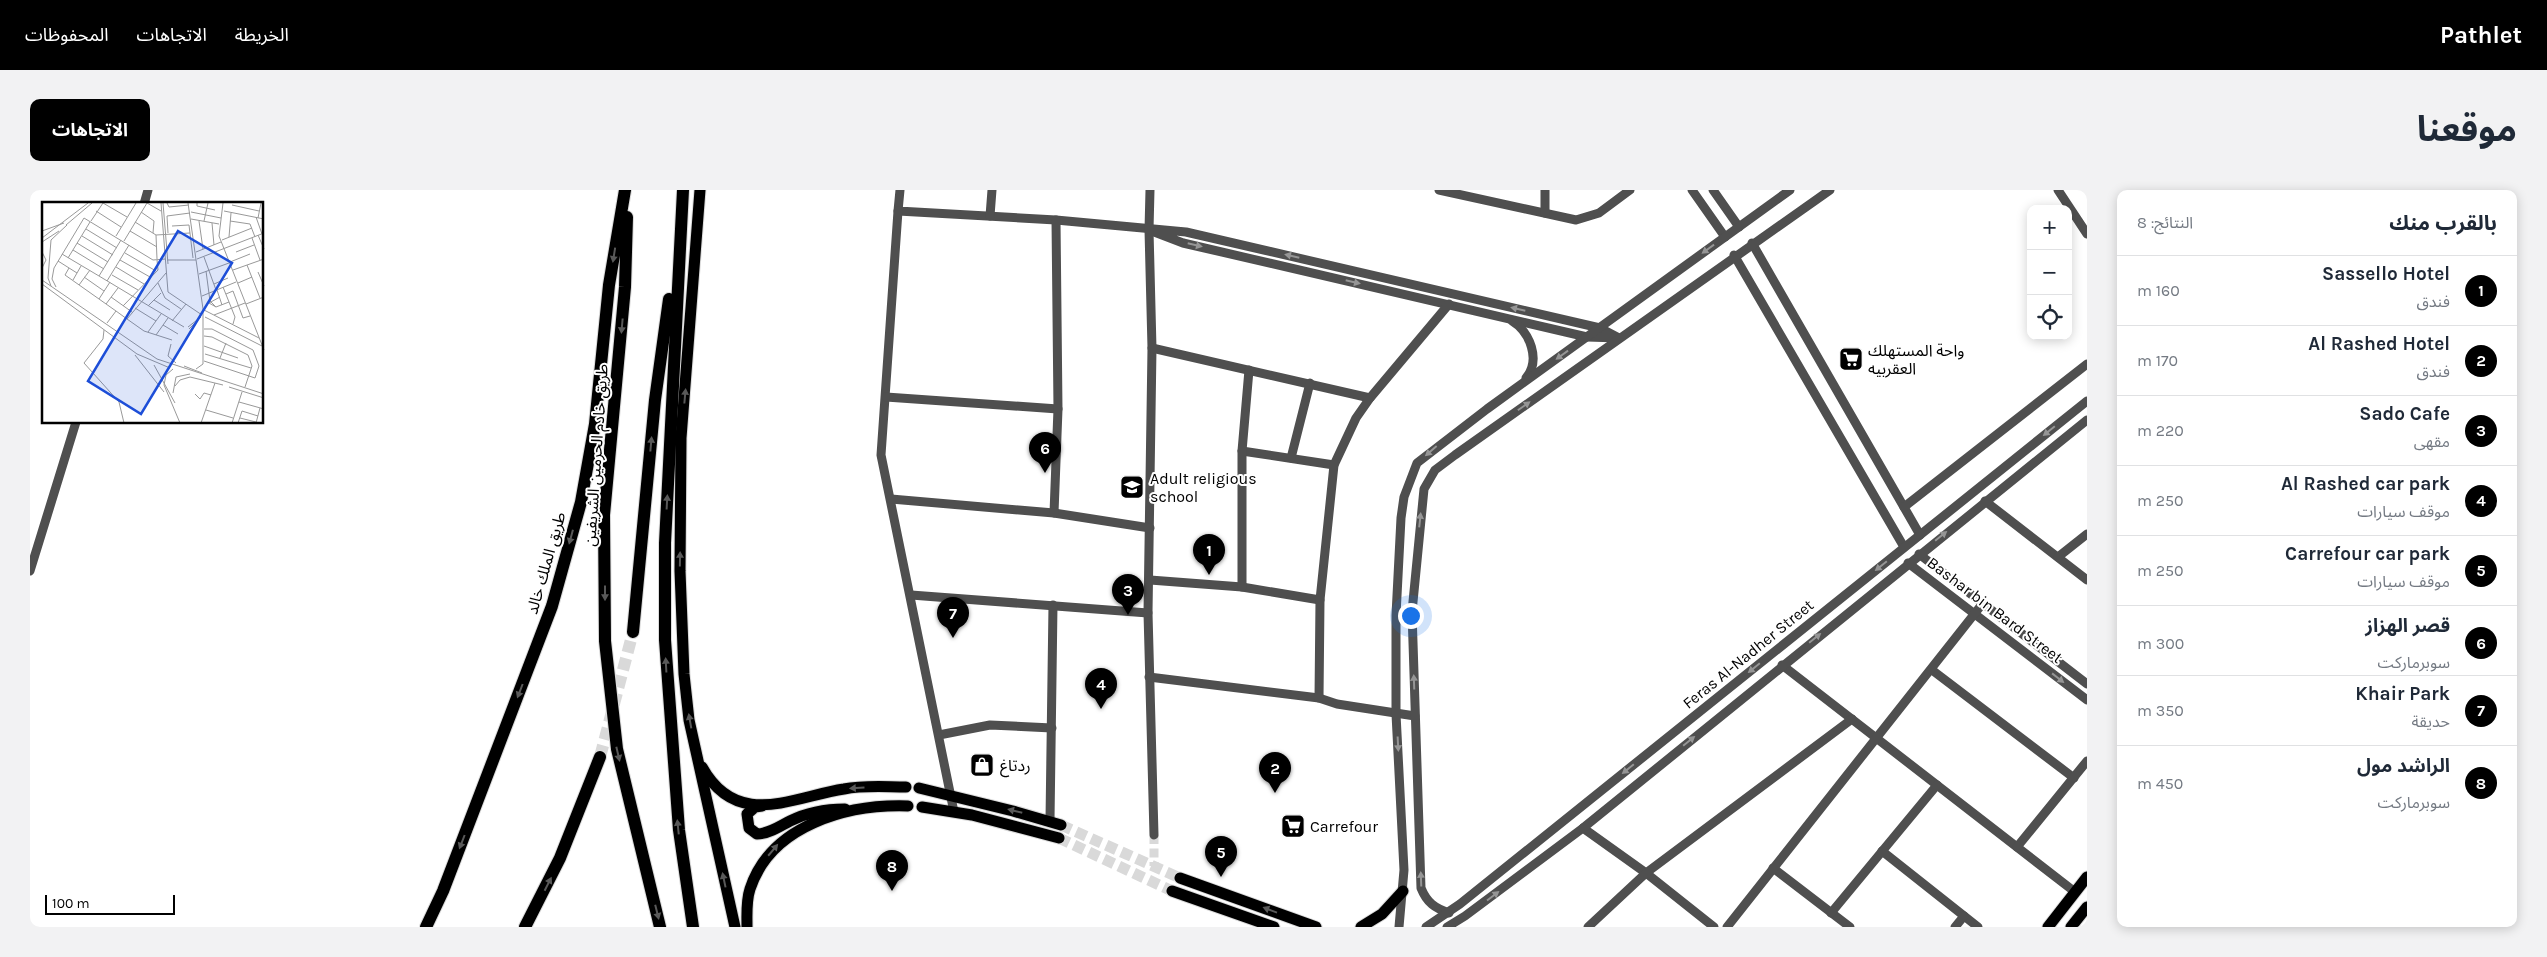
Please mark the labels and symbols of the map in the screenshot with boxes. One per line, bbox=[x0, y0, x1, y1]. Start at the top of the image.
inset map bbox=[42, 202, 264, 424]
one-way arrow bbox=[1187, 241, 1202, 249]
one-way arrow bbox=[1701, 244, 1715, 254]
one-way arrow bbox=[610, 248, 618, 264]
one-way arrow bbox=[1284, 252, 1299, 260]
one-way arrow bbox=[1345, 278, 1360, 286]
one-way arrow bbox=[1511, 305, 1526, 313]
one-way arrow bbox=[617, 318, 625, 334]
place label: واحة المستهلك العقربيه bbox=[1868, 341, 1964, 378]
supermarket icon: واحة المستهلك العقربيه bbox=[1838, 346, 1864, 372]
one-way arrow bbox=[1555, 350, 1569, 360]
street label: طريق خادم الحرمين الشريفين bbox=[580, 363, 615, 547]
one-way arrow bbox=[681, 388, 689, 404]
one-way arrow bbox=[1517, 401, 1531, 411]
one-way arrow bbox=[2043, 426, 2056, 437]
pin: 6 bbox=[1029, 432, 1061, 473]
one-way arrow bbox=[647, 436, 655, 452]
one-way arrow bbox=[1426, 445, 1438, 457]
place label: Adult religious school bbox=[1150, 469, 1257, 506]
school or university icon: Adult religious school bbox=[1119, 474, 1145, 500]
one-way arrow bbox=[664, 494, 672, 510]
street label: طريق الملك خالد bbox=[522, 510, 571, 617]
one-way arrow bbox=[1416, 511, 1424, 527]
one-way arrow bbox=[567, 529, 575, 544]
one-way arrow bbox=[1934, 531, 1947, 542]
pin: 1 bbox=[1193, 534, 1225, 575]
one-way arrow bbox=[676, 550, 684, 566]
street label: Bashar bin Bard Street bbox=[1924, 553, 2066, 667]
one-way arrow bbox=[1875, 560, 1888, 571]
pin: 3 bbox=[1112, 574, 1144, 615]
one-way arrow bbox=[601, 585, 609, 601]
street label: Feras Al-Nadher Street bbox=[1679, 595, 1817, 713]
pin: 7 bbox=[937, 597, 969, 638]
your location bbox=[1398, 603, 1424, 629]
one-way arrow bbox=[1808, 633, 1821, 644]
one-way arrow bbox=[662, 657, 670, 673]
one-way arrow bbox=[1748, 662, 1761, 673]
pin: 4 bbox=[1085, 668, 1117, 709]
one-way arrow bbox=[2051, 672, 2064, 683]
one-way arrow bbox=[1410, 674, 1418, 690]
one-way arrow bbox=[516, 683, 523, 698]
one-way arrow bbox=[685, 712, 693, 728]
one-way arrow bbox=[1394, 736, 1402, 752]
one-way arrow bbox=[1682, 736, 1695, 747]
one-way arrow bbox=[615, 747, 623, 763]
shop icon: ردتاغ bbox=[969, 752, 995, 778]
pin: 2 bbox=[1259, 752, 1291, 793]
place label: ردتاغ bbox=[1000, 756, 1031, 778]
one-way arrow bbox=[1622, 764, 1635, 775]
one-way arrow bbox=[849, 784, 865, 792]
one-way arrow bbox=[1007, 807, 1022, 815]
supermarket icon: Carrefour bbox=[1280, 813, 1306, 839]
place label: Carrefour bbox=[1310, 817, 1378, 836]
one-way arrow bbox=[674, 818, 682, 834]
one-way arrow bbox=[458, 835, 465, 850]
pin: 5 bbox=[1205, 836, 1237, 877]
one-way arrow bbox=[768, 844, 779, 857]
pin: 8 bbox=[876, 850, 908, 891]
one-way arrow bbox=[1416, 871, 1424, 887]
one-way arrow bbox=[720, 872, 728, 887]
one-way arrow bbox=[544, 877, 552, 891]
one-way arrow bbox=[1486, 891, 1500, 901]
scale bar bbox=[45, 892, 175, 915]
one-way arrow bbox=[653, 905, 661, 920]
one-way arrow bbox=[1262, 906, 1277, 914]

